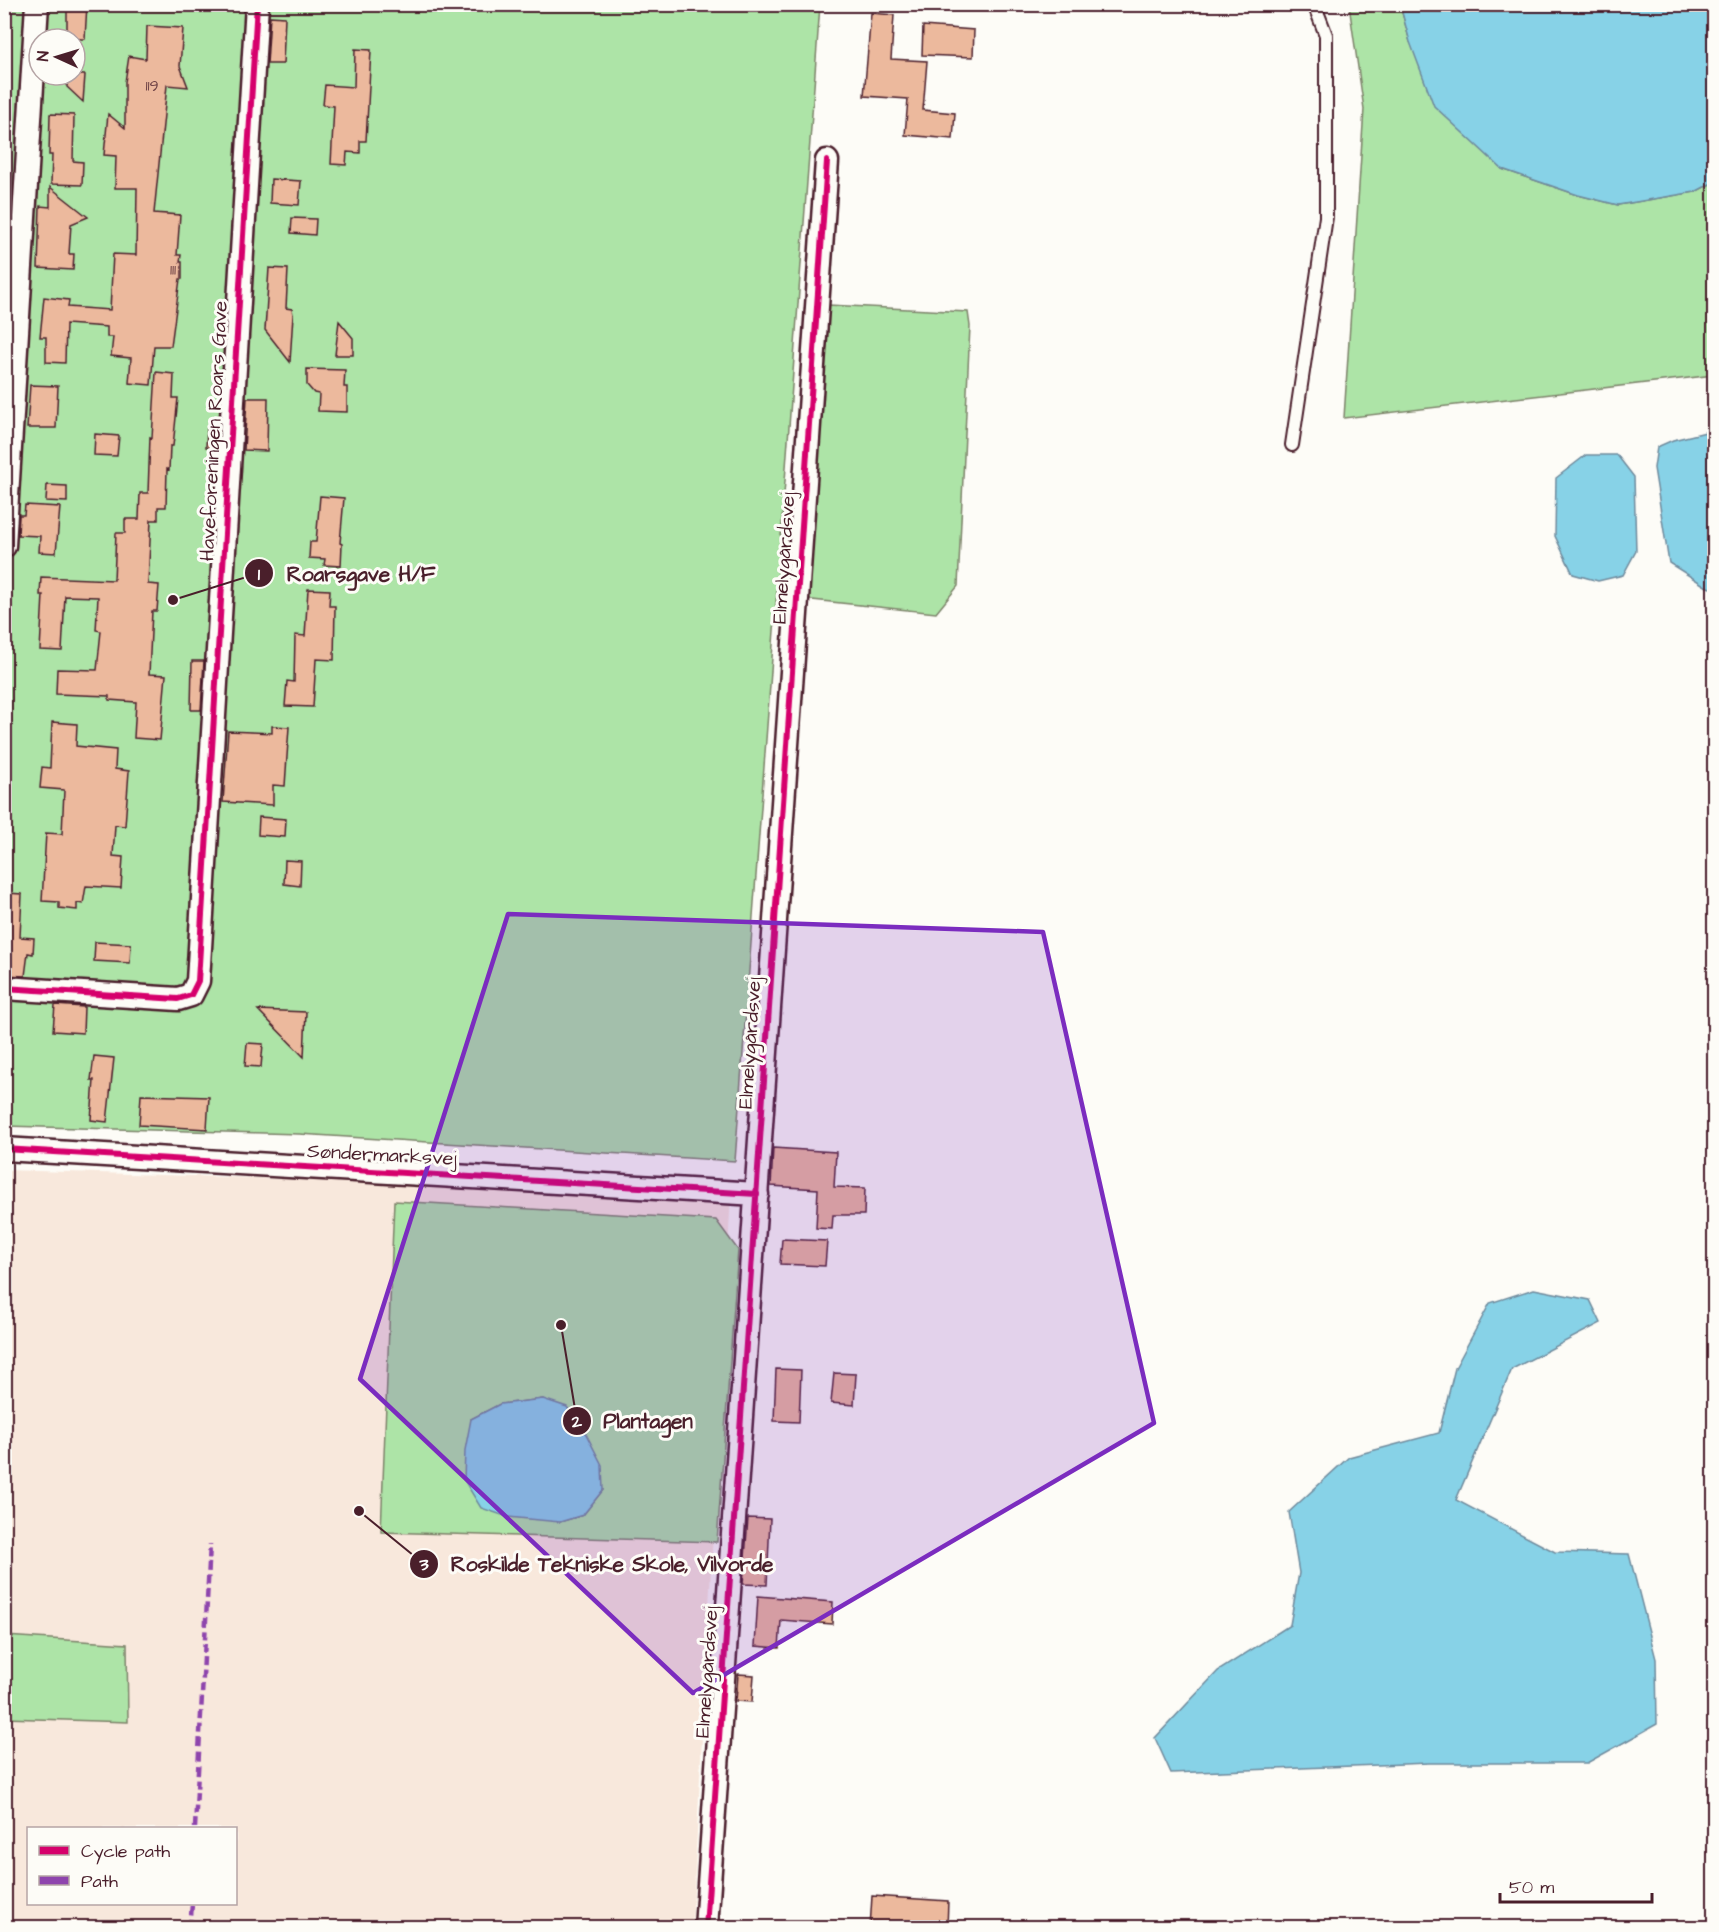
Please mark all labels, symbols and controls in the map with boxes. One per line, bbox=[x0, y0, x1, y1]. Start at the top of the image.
north arrow bbox=[27, 27, 87, 87]
text: N bbox=[32, 50, 54, 62]
house number: 119 bbox=[145, 75, 159, 97]
house number: 111 bbox=[170, 259, 176, 281]
street label: Haveforeningen Roars Gave bbox=[193, 300, 236, 562]
street label: Elmelygårdsvej bbox=[765, 491, 804, 625]
callout: Roarsgave H/F bbox=[244, 554, 447, 593]
text: Roarsgave H/F bbox=[287, 560, 436, 591]
text: 1 bbox=[258, 562, 261, 587]
street label: Elmelygårdsvej bbox=[731, 976, 770, 1110]
street label: Søndermarksvej bbox=[306, 1137, 458, 1173]
callout: Plantagen bbox=[562, 1401, 705, 1440]
text: Plantagen bbox=[603, 1407, 693, 1438]
text: 2 bbox=[571, 1409, 583, 1434]
callout: Roskilde Tekniske Skole, Vilvorde bbox=[409, 1544, 785, 1583]
text: Roskilde Tekniske Skole, Vilvorde bbox=[451, 1550, 774, 1579]
text: 3 bbox=[418, 1552, 429, 1577]
street label: Elmelygårdsvej bbox=[688, 1605, 727, 1739]
legend bbox=[27, 1827, 237, 1905]
text: Cycle path bbox=[81, 1839, 170, 1865]
scale bar bbox=[1500, 1866, 1652, 1904]
text: Path bbox=[81, 1869, 118, 1894]
text: 50 m bbox=[1509, 1875, 1554, 1900]

